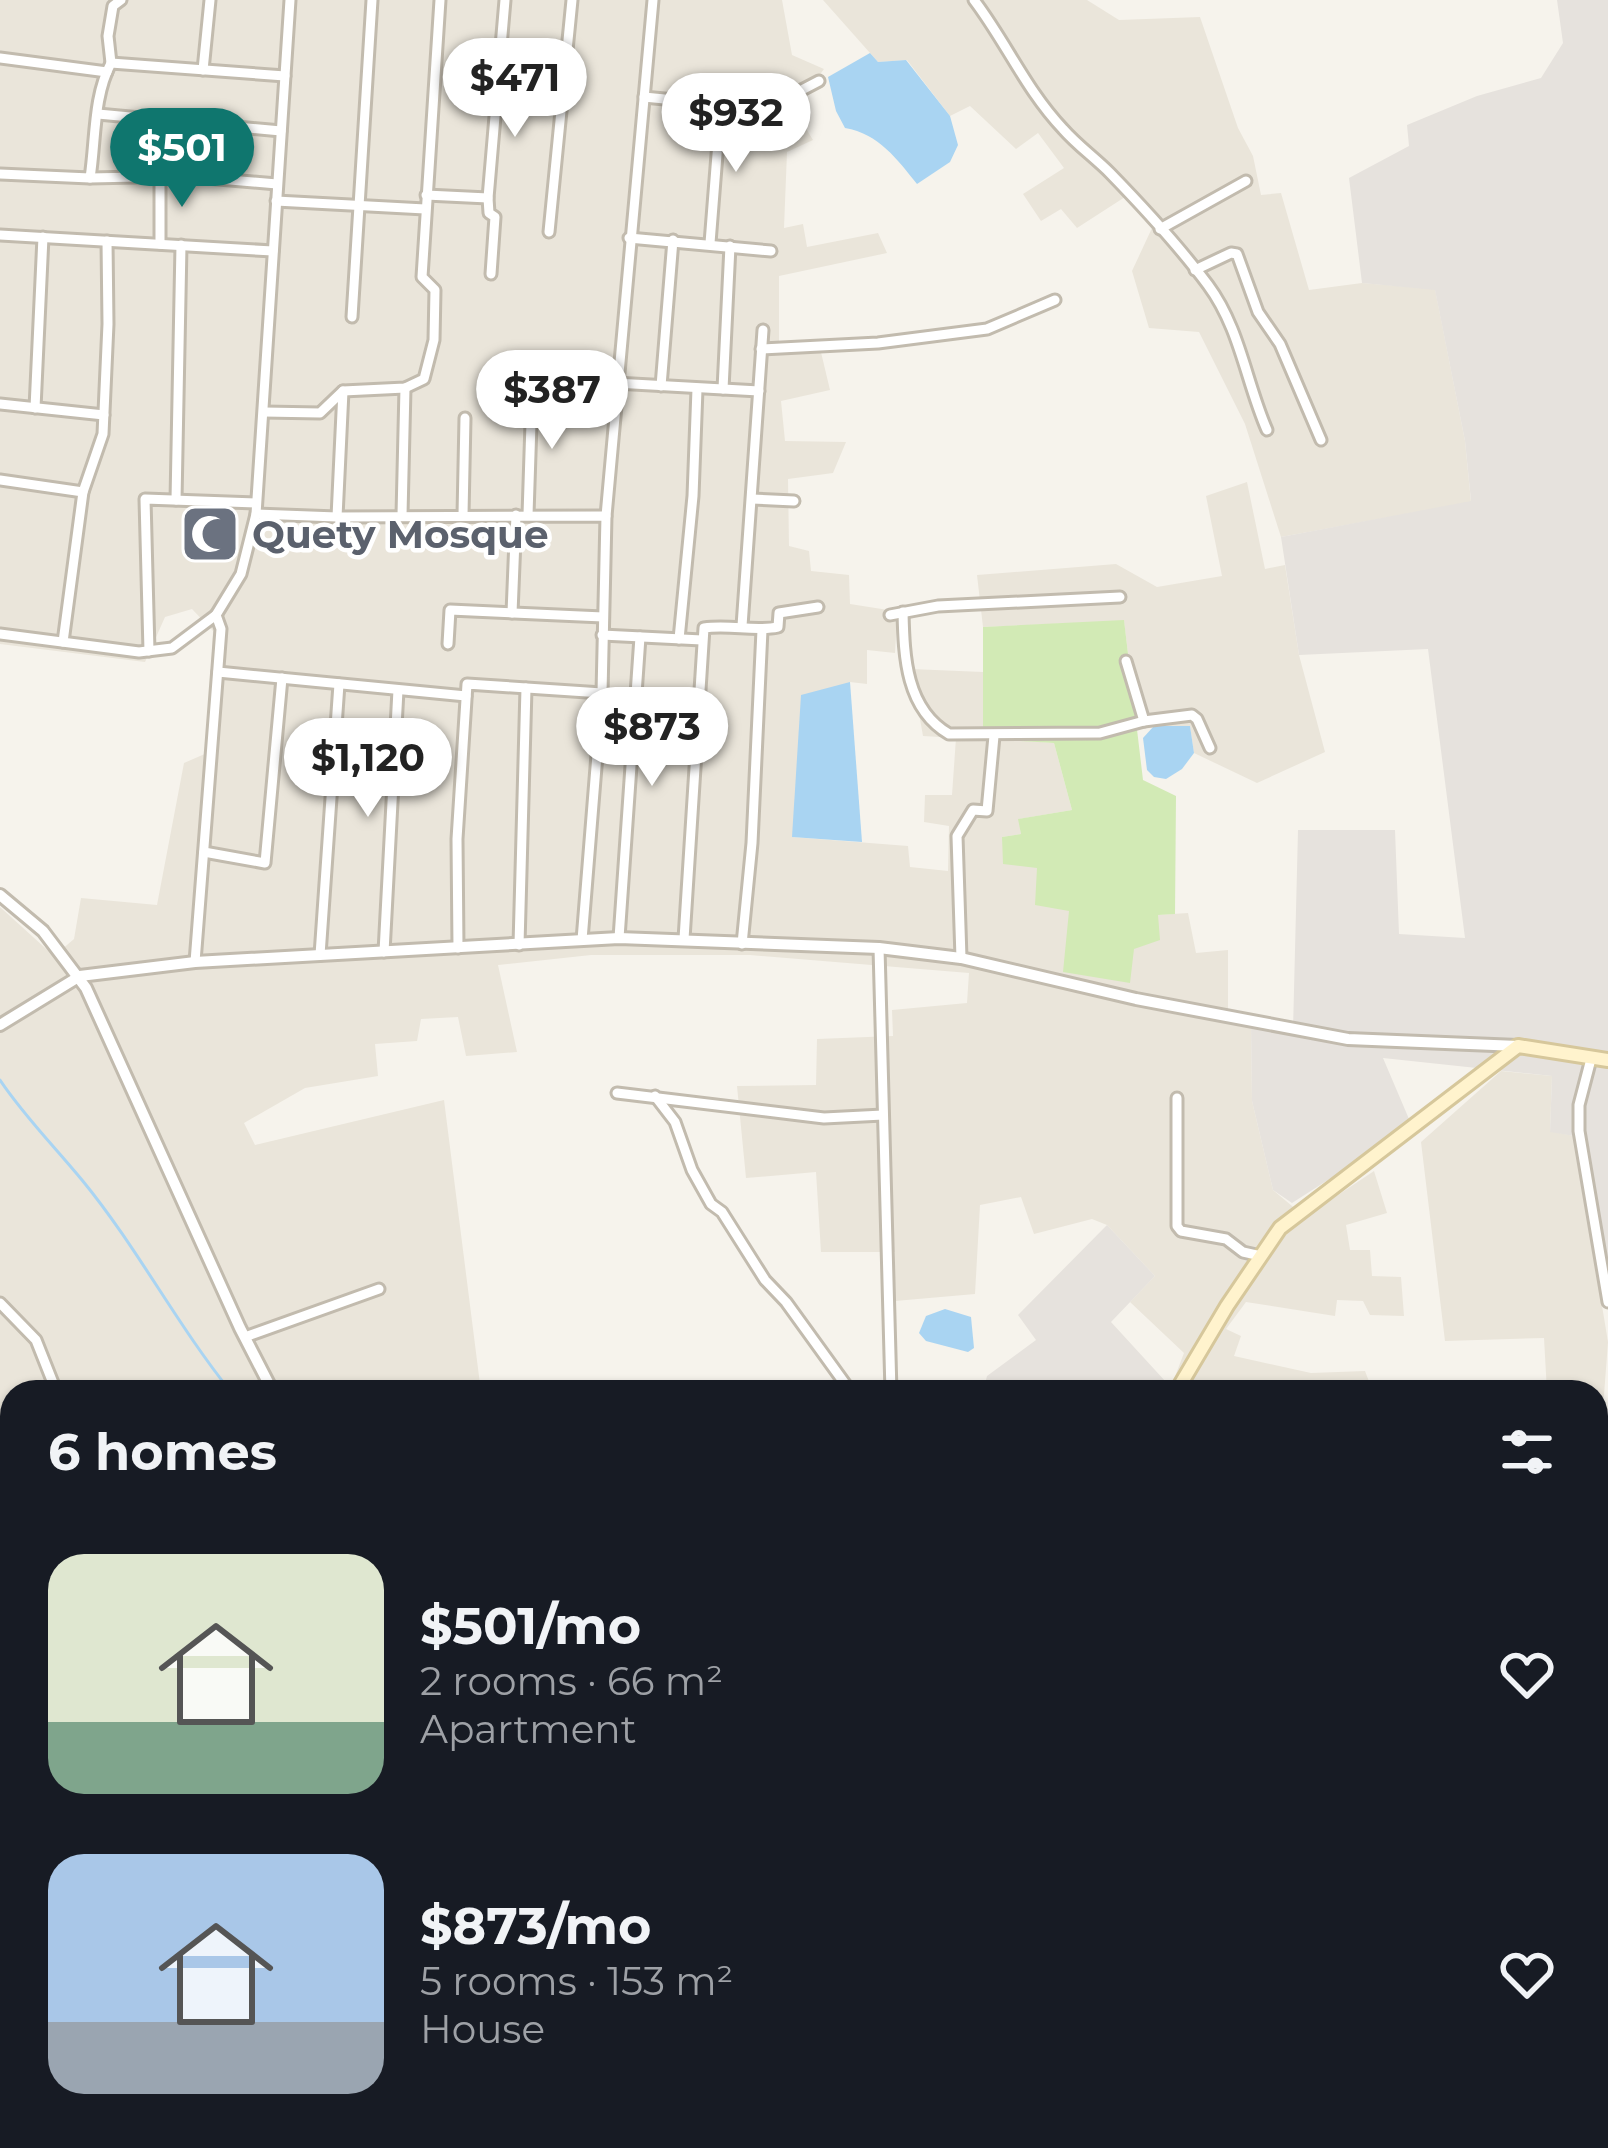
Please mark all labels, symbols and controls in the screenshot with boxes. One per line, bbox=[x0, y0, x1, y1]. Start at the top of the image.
pin: $471 bbox=[444, 38, 586, 140]
text: $471 bbox=[470, 53, 560, 101]
pin: $932 bbox=[665, 73, 807, 175]
text: $932 bbox=[689, 88, 783, 136]
pin: $501 bbox=[111, 108, 253, 210]
text: $501 bbox=[137, 123, 227, 171]
pin: $387 bbox=[481, 350, 623, 452]
text: $387 bbox=[503, 365, 601, 413]
mosque icon: Quety Mosque bbox=[179, 503, 241, 565]
place label: Quety Mosque bbox=[252, 510, 549, 558]
pin: $873 bbox=[581, 687, 723, 789]
text: $873 bbox=[603, 702, 701, 750]
pin: $1,120 bbox=[270, 718, 466, 820]
text: $1,120 bbox=[311, 733, 425, 781]
icon: filters bbox=[1494, 1419, 1560, 1485]
text: 6 homes bbox=[48, 1421, 277, 1483]
text: $501/mo bbox=[420, 1595, 641, 1657]
icon: home bbox=[144, 1602, 288, 1746]
icon: heart bbox=[1494, 1641, 1560, 1707]
text: 2 rooms · 66 m² bbox=[420, 1657, 723, 1705]
text: Apartment bbox=[420, 1705, 636, 1753]
text: $873/mo bbox=[420, 1895, 652, 1957]
icon: home bbox=[144, 1902, 288, 2046]
icon: heart bbox=[1494, 1941, 1560, 2007]
text: 5 rooms · 153 m² bbox=[420, 1957, 733, 2005]
text: House bbox=[420, 2005, 545, 2053]

